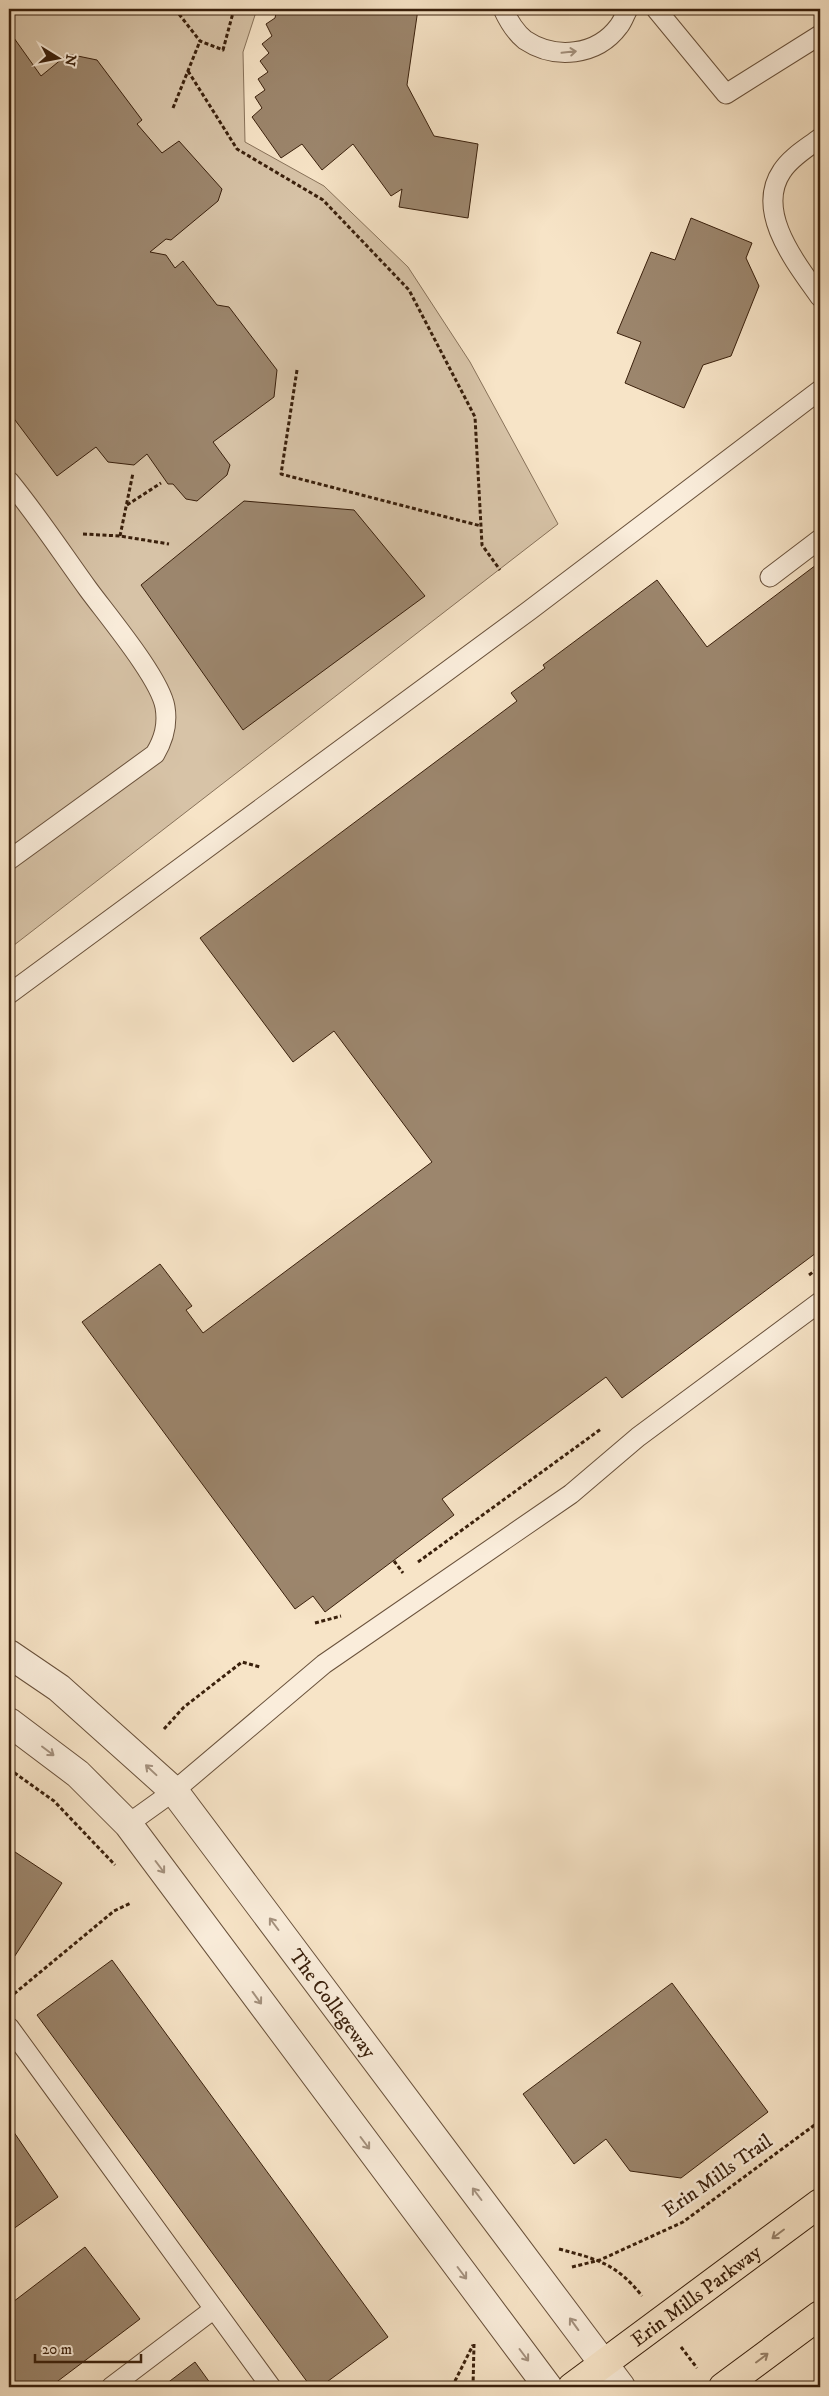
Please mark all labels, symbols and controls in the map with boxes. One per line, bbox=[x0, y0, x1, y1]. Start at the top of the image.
north arrow bbox=[32, 32, 82, 82]
one-way arrow bbox=[561, 47, 577, 57]
text: N bbox=[60, 53, 80, 68]
one-way arrow bbox=[41, 1746, 55, 1756]
one-way arrow bbox=[145, 1764, 158, 1776]
one-way arrow bbox=[155, 1860, 165, 1874]
one-way arrow bbox=[269, 1918, 280, 1931]
street label: The Collegeway bbox=[283, 1944, 381, 2064]
one-way arrow bbox=[252, 1991, 262, 2005]
street label: Erin Mills Trail bbox=[658, 2129, 778, 2223]
one-way arrow bbox=[360, 2136, 370, 2150]
one-way arrow bbox=[472, 2187, 482, 2201]
one-way arrow bbox=[772, 2229, 785, 2240]
street label: Erin Mills Parkway bbox=[626, 2240, 767, 2353]
one-way arrow bbox=[457, 2266, 468, 2279]
one-way arrow bbox=[569, 2317, 579, 2331]
scale bar bbox=[35, 2331, 141, 2363]
text: 20 m bbox=[42, 2340, 72, 2359]
one-way arrow bbox=[519, 2348, 529, 2362]
one-way arrow bbox=[755, 2353, 769, 2363]

